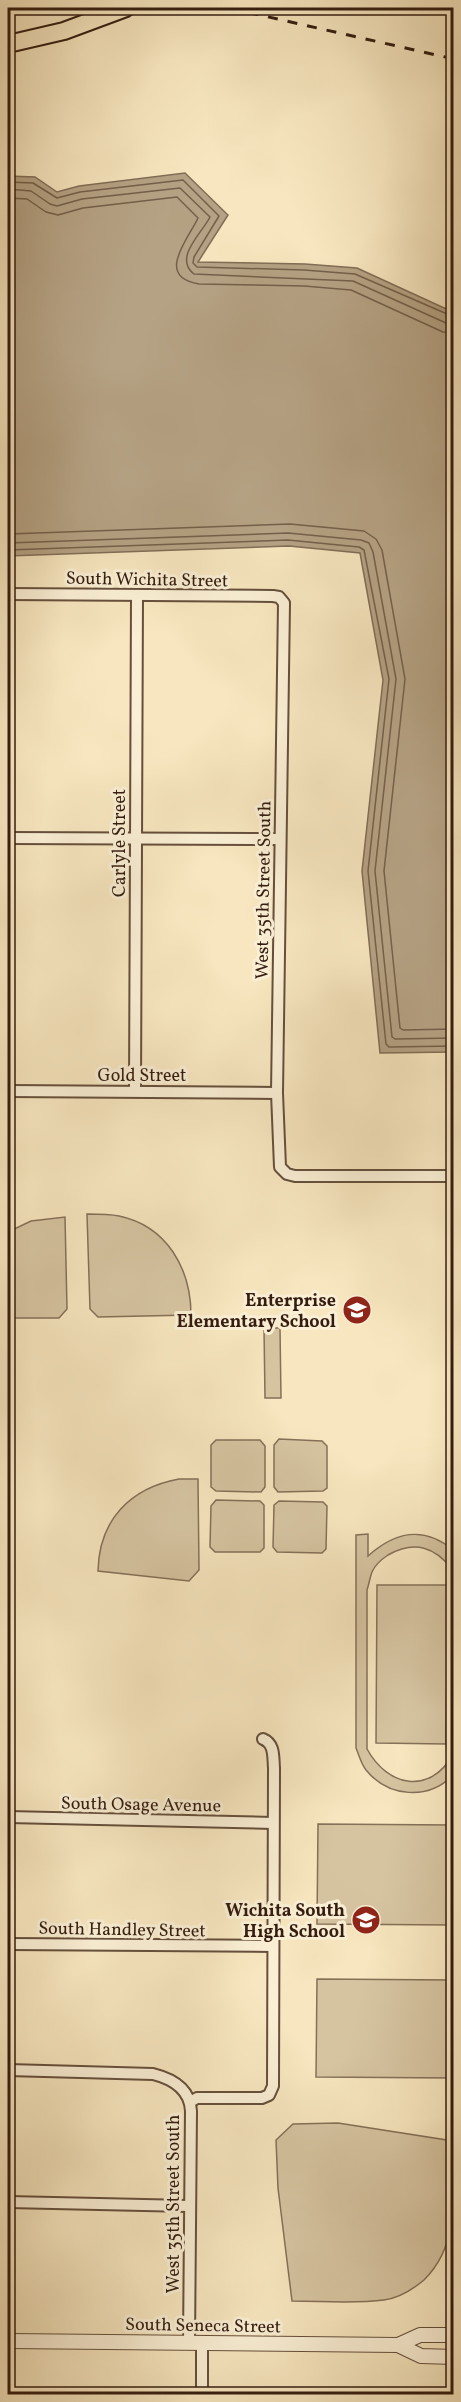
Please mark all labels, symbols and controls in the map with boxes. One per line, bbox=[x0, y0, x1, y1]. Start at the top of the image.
street label: South Wichita Street bbox=[66, 567, 228, 594]
street label: Carlyle Street bbox=[108, 789, 133, 897]
street label: West 35th Street South bbox=[250, 800, 279, 980]
street label: Gold Street bbox=[98, 1064, 186, 1089]
place label: Enterprise Elementary School bbox=[177, 1289, 336, 1335]
school or university icon: Enterprise Elementary School bbox=[341, 1294, 373, 1326]
street label: South Osage Avenue bbox=[61, 1792, 221, 1819]
place label: Wichita South High School bbox=[225, 1899, 345, 1945]
school or university icon: Wichita South High School bbox=[350, 1904, 382, 1936]
street label: South Handley Street bbox=[38, 1917, 206, 1944]
street label: West 35th Street South bbox=[162, 2114, 187, 2293]
street label: South Seneca Street bbox=[125, 2313, 281, 2340]

